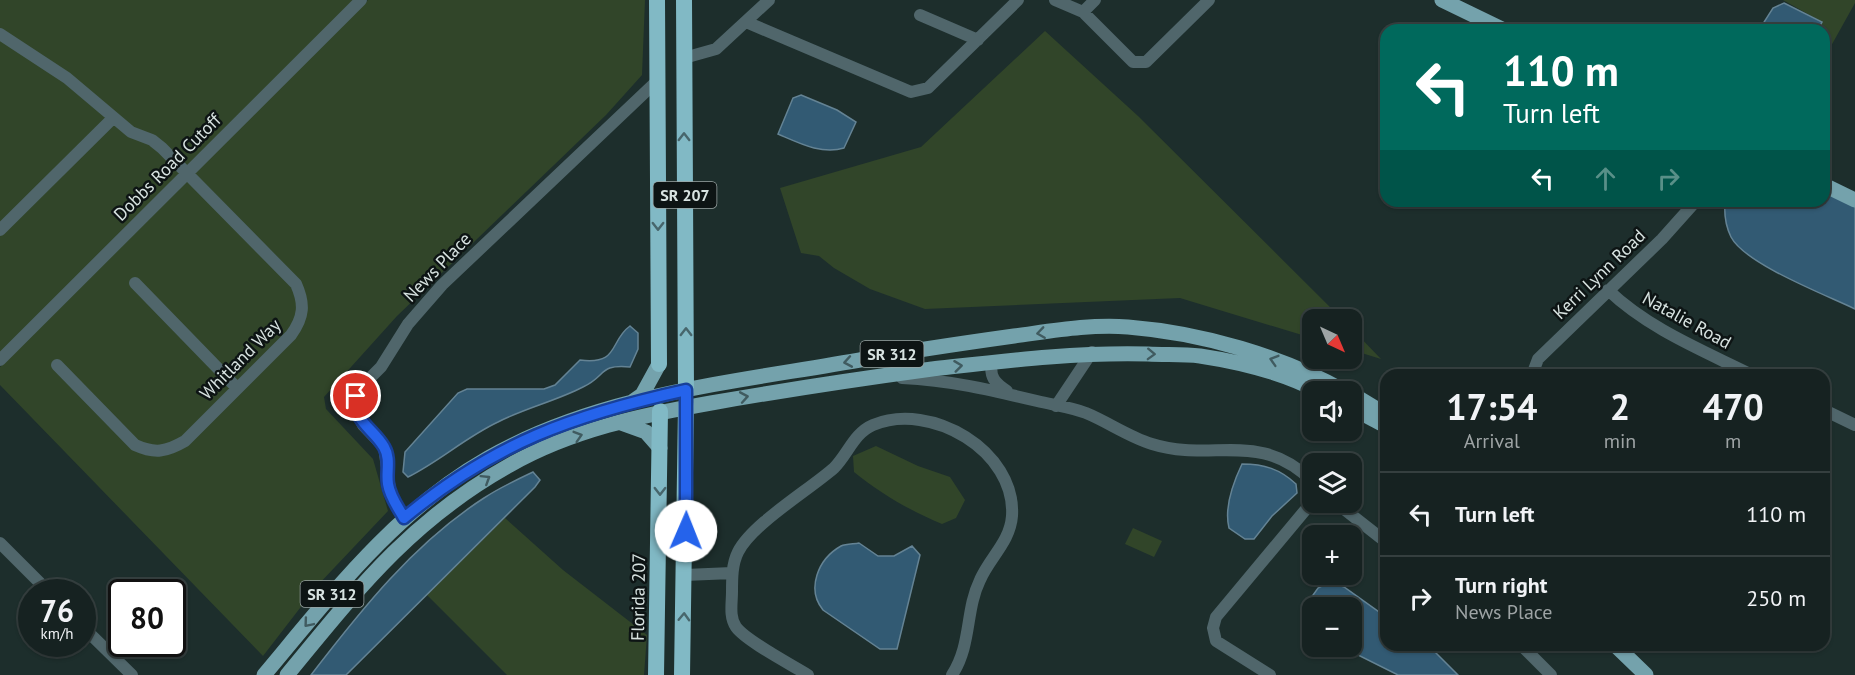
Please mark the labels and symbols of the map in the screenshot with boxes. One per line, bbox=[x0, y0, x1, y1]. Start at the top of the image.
street label: Dobbs Road Cutoff bbox=[108, 108, 226, 226]
one-way arrow bbox=[678, 132, 690, 141]
road number: SR 207 bbox=[654, 182, 716, 208]
one-way arrow bbox=[652, 222, 664, 231]
street label: Kerri Lynn Road bbox=[1548, 224, 1650, 324]
street label: News Place bbox=[398, 227, 476, 307]
street label: Natalie Road bbox=[1638, 286, 1736, 354]
north arrow bbox=[1302, 309, 1362, 369]
street label: Whitland Way bbox=[195, 313, 286, 404]
one-way arrow bbox=[1036, 326, 1046, 338]
one-way arrow bbox=[680, 327, 692, 336]
road number: SR 312 bbox=[860, 341, 924, 367]
one-way arrow bbox=[1146, 348, 1155, 361]
one-way arrow bbox=[844, 355, 854, 368]
one-way arrow bbox=[1269, 355, 1280, 367]
one-way arrow bbox=[953, 361, 962, 373]
pin bbox=[330, 370, 381, 421]
one-way arrow bbox=[739, 391, 749, 404]
one-way arrow bbox=[572, 431, 583, 443]
one-way arrow bbox=[480, 475, 490, 487]
one-way arrow bbox=[654, 486, 666, 495]
position arrow bbox=[654, 499, 718, 563]
street label: Florida 207 bbox=[626, 553, 650, 641]
speed limit sign: 80 bbox=[108, 579, 186, 657]
road number: SR 312 bbox=[300, 581, 364, 607]
one-way arrow bbox=[677, 612, 690, 621]
one-way arrow bbox=[304, 616, 315, 627]

